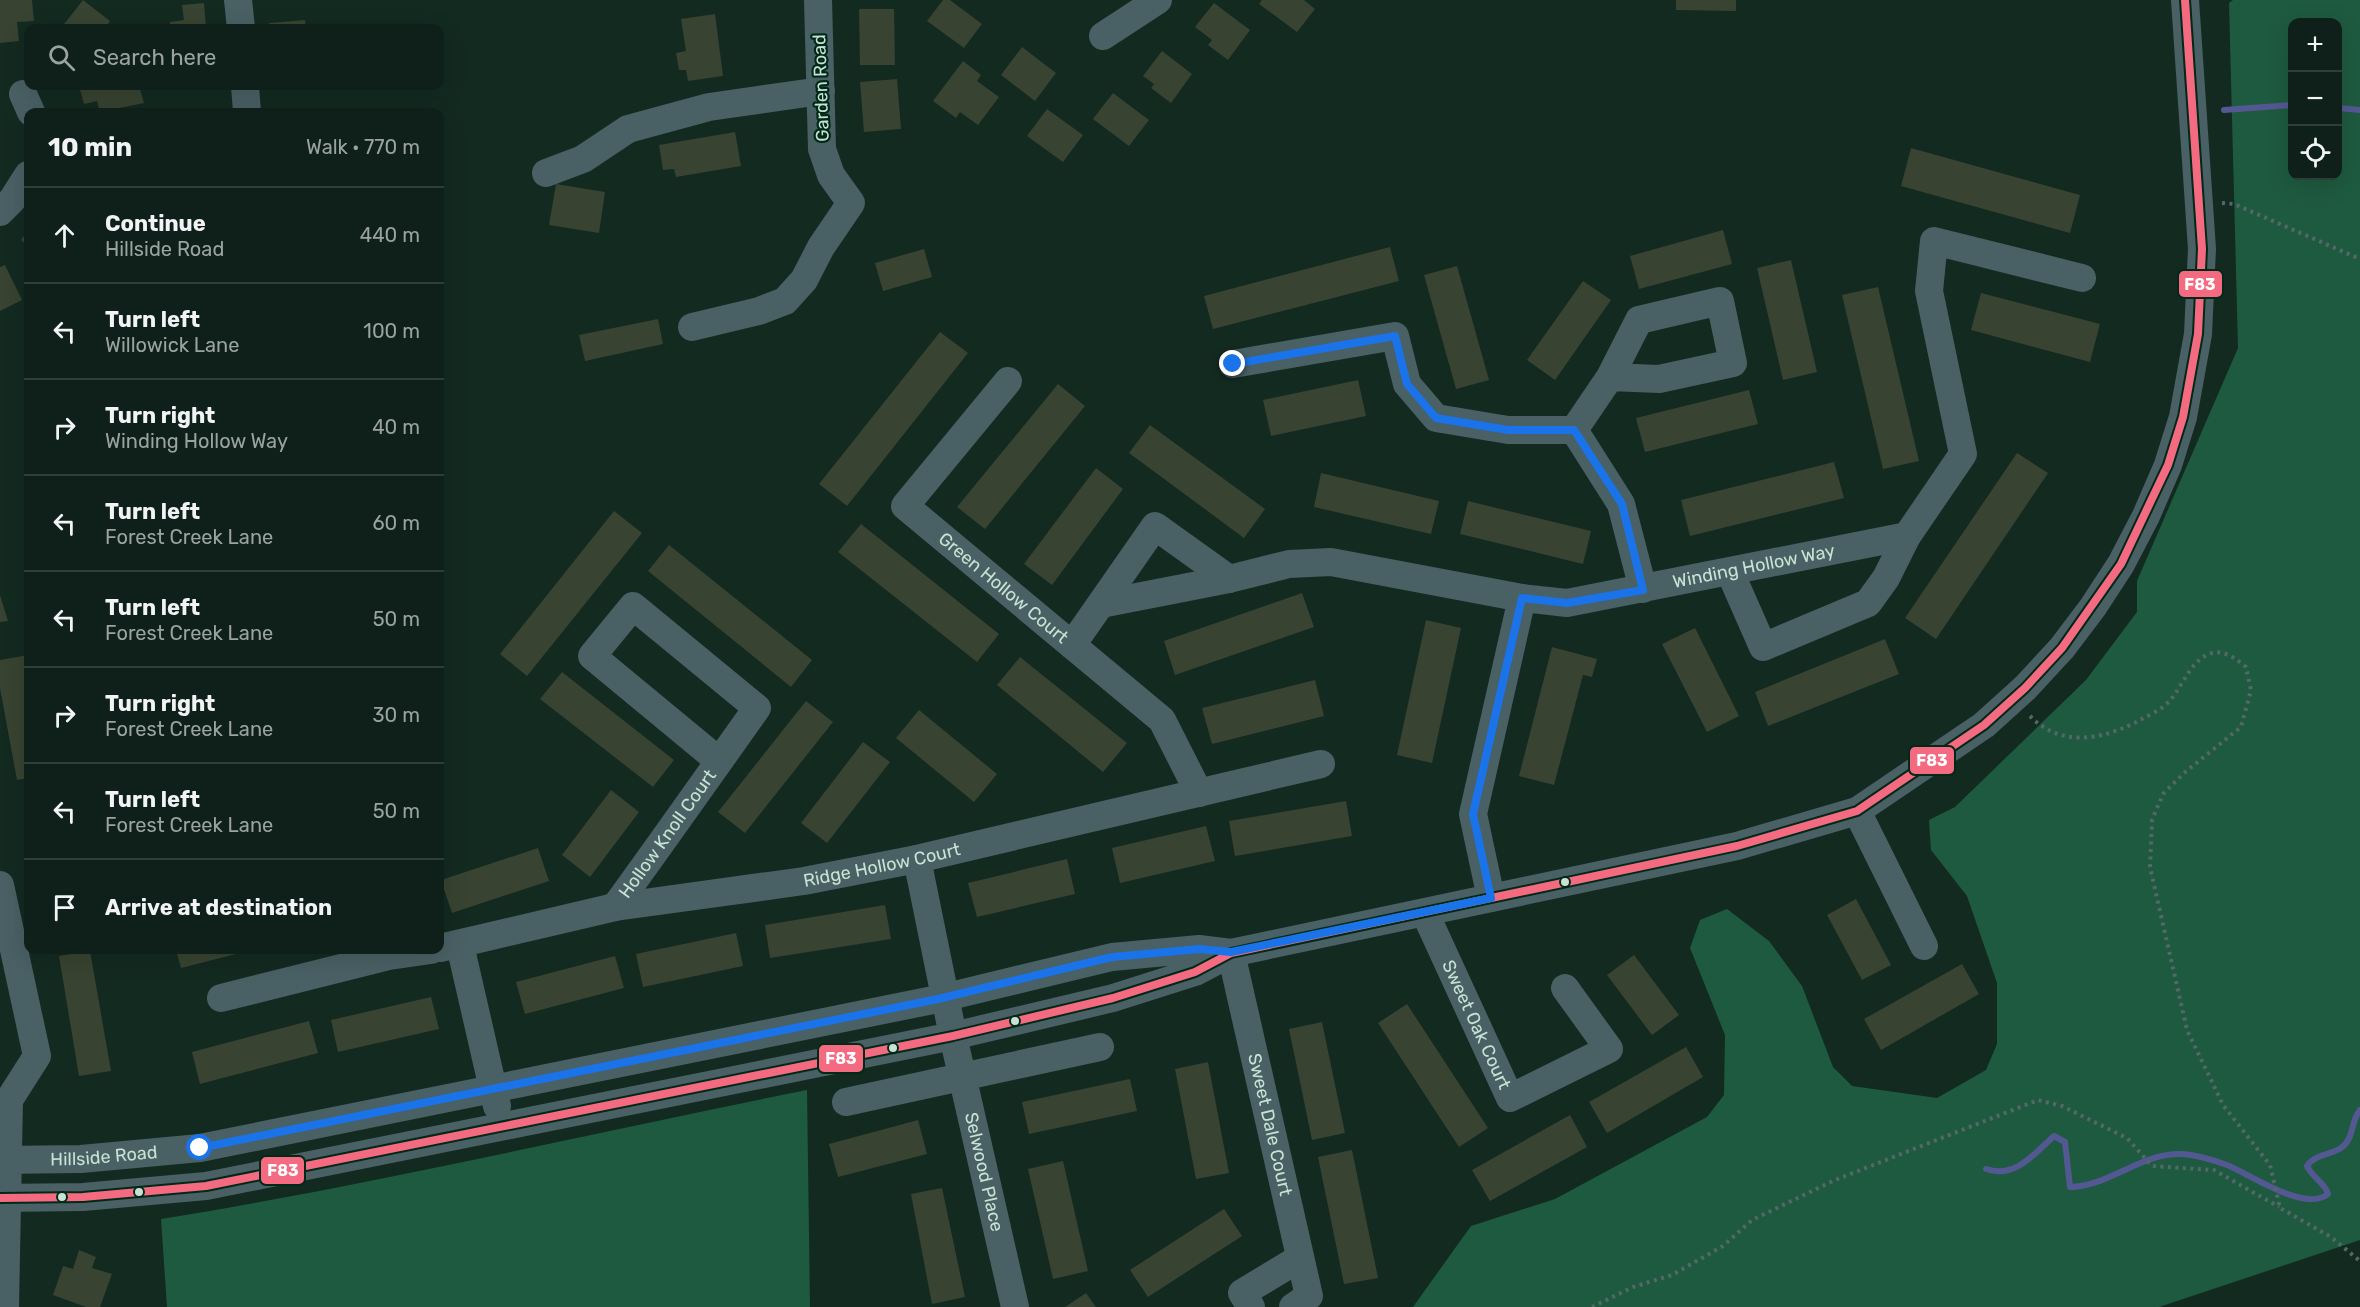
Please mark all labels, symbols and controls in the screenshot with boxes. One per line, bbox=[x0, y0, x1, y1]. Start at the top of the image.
map controls bbox=[2288, 18, 2342, 180]
button: + bbox=[2288, 18, 2342, 72]
search box bbox=[24, 24, 444, 90]
street label: Garden Road bbox=[808, 34, 834, 142]
icon: search bbox=[45, 41, 78, 74]
text: Search here bbox=[93, 44, 216, 71]
button: − bbox=[2288, 72, 2342, 126]
button: locate bbox=[2288, 126, 2342, 180]
text: 10 min bbox=[48, 132, 132, 163]
text: Walk · 770 m bbox=[306, 135, 420, 159]
text: Continue bbox=[105, 210, 206, 237]
icon: ahead bbox=[48, 219, 81, 252]
text: 440 m bbox=[360, 223, 420, 247]
text: Hillside Road bbox=[105, 237, 224, 261]
line badge: F83 bbox=[2178, 270, 2223, 298]
text: F83 bbox=[2184, 275, 2216, 294]
text: Turn left bbox=[105, 306, 200, 333]
icon: left bbox=[48, 315, 81, 348]
text: 100 m bbox=[363, 319, 420, 343]
text: Willowick Lane bbox=[105, 333, 239, 357]
route end bbox=[1219, 350, 1245, 376]
text: Turn right bbox=[105, 402, 215, 429]
icon: right bbox=[48, 411, 81, 444]
text: 40 m bbox=[372, 415, 420, 439]
text: Winding Hollow Way bbox=[105, 429, 288, 453]
text: Turn left bbox=[105, 498, 200, 525]
icon: left bbox=[48, 507, 81, 540]
text: 60 m bbox=[373, 511, 420, 535]
text: Forest Creek Lane bbox=[105, 525, 273, 549]
street label: Green Hollow Court bbox=[934, 528, 1073, 648]
street label: Winding Hollow Way bbox=[1671, 539, 1837, 593]
text: Turn left bbox=[105, 594, 200, 621]
icon: left bbox=[48, 603, 81, 636]
text: 50 m bbox=[373, 607, 420, 631]
text: Forest Creek Lane bbox=[105, 621, 273, 645]
text: Turn right bbox=[105, 690, 215, 717]
icon: right bbox=[48, 699, 81, 732]
text: 30 m bbox=[373, 703, 420, 727]
text: Forest Creek Lane bbox=[105, 717, 273, 741]
line badge: F83 bbox=[1909, 746, 1955, 775]
text: F83 bbox=[1916, 751, 1948, 770]
street label: Hollow Knoll Court bbox=[614, 765, 721, 902]
text: Turn left bbox=[105, 786, 200, 813]
icon: left bbox=[48, 795, 81, 828]
text: 50 m bbox=[373, 799, 420, 823]
text: Forest Creek Lane bbox=[105, 813, 273, 837]
street label: Ridge Hollow Court bbox=[802, 838, 963, 892]
unlabelled marker bbox=[1559, 876, 1571, 888]
icon: arrive bbox=[48, 891, 81, 924]
text: Arrive at destination bbox=[105, 894, 332, 921]
street label: Sweet Oak Court bbox=[1437, 957, 1516, 1093]
unlabelled marker bbox=[1009, 1015, 1021, 1027]
unlabelled marker bbox=[887, 1042, 899, 1054]
line badge: F83 bbox=[818, 1044, 864, 1073]
text: F83 bbox=[825, 1049, 857, 1068]
street label: Sweet Dale Court bbox=[1243, 1051, 1297, 1198]
street label: Selwood Place bbox=[960, 1110, 1008, 1234]
route start bbox=[186, 1134, 212, 1160]
street label: Hillside Road bbox=[50, 1141, 158, 1170]
line badge: F83 bbox=[260, 1156, 305, 1185]
text: F83 bbox=[267, 1161, 299, 1180]
unlabelled marker bbox=[133, 1186, 145, 1198]
unlabelled marker bbox=[56, 1191, 68, 1203]

